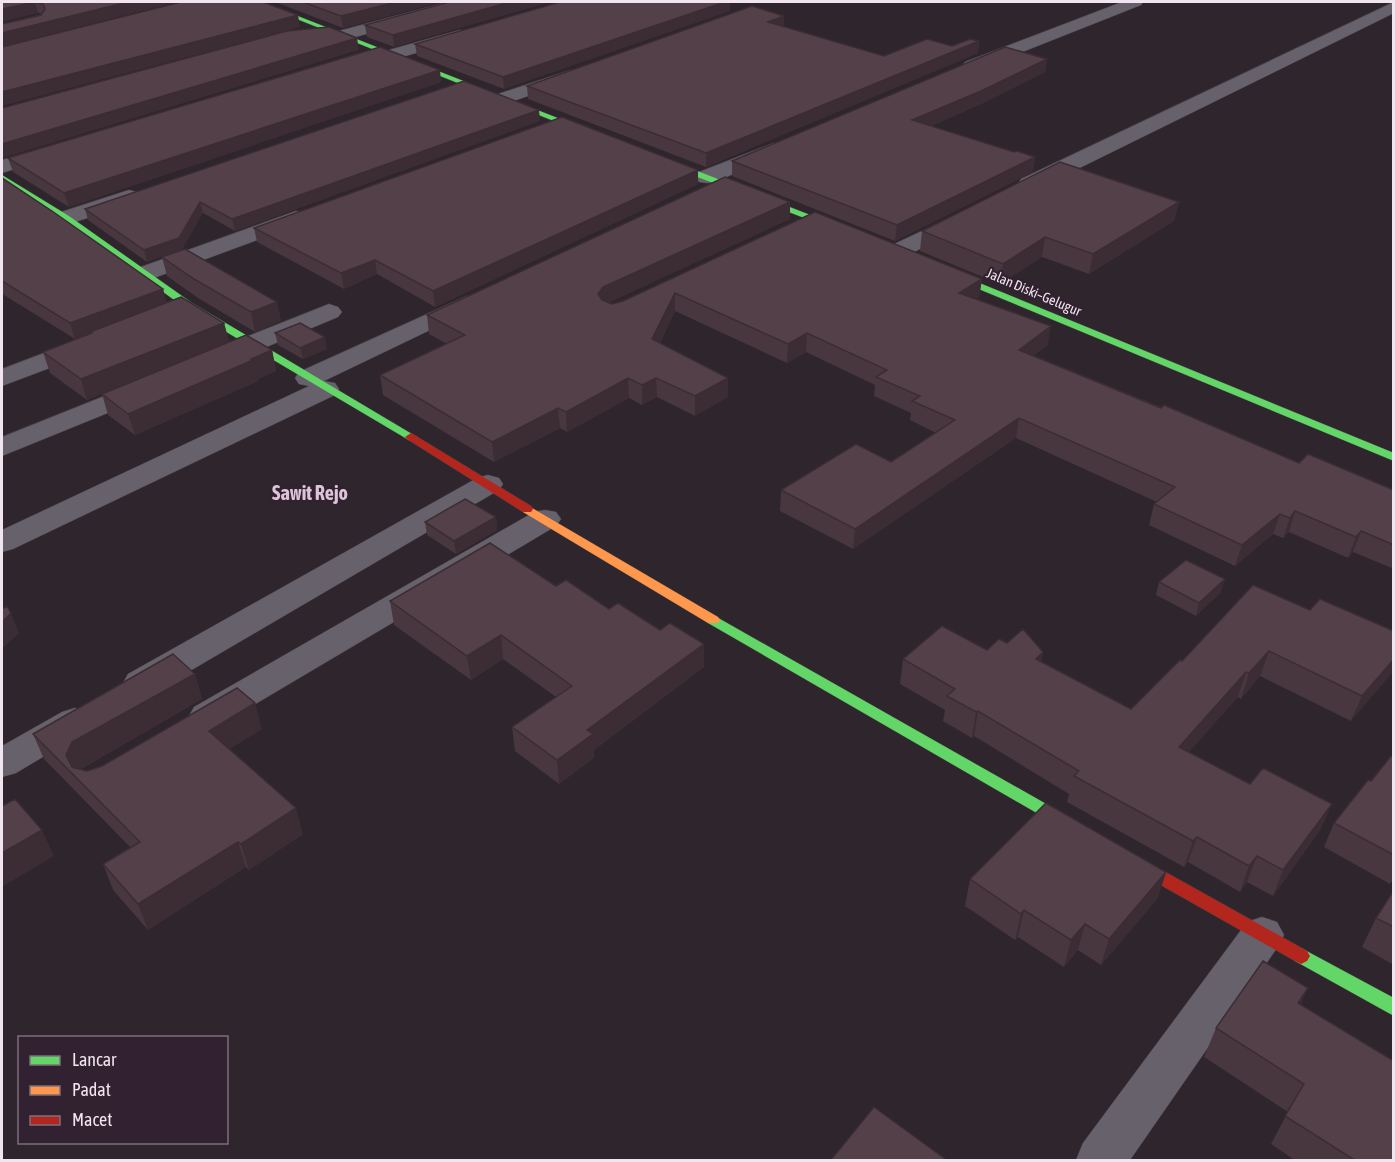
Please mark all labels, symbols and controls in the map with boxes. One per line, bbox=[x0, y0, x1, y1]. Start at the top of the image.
street label: Jalan Diski–Gelugur bbox=[984, 265, 1085, 320]
district label: Sawit Rejo bbox=[272, 481, 348, 504]
legend bbox=[18, 1036, 228, 1144]
text: Lancar bbox=[72, 1049, 117, 1070]
text: Padat bbox=[72, 1079, 111, 1100]
text: Macet bbox=[72, 1109, 112, 1130]

